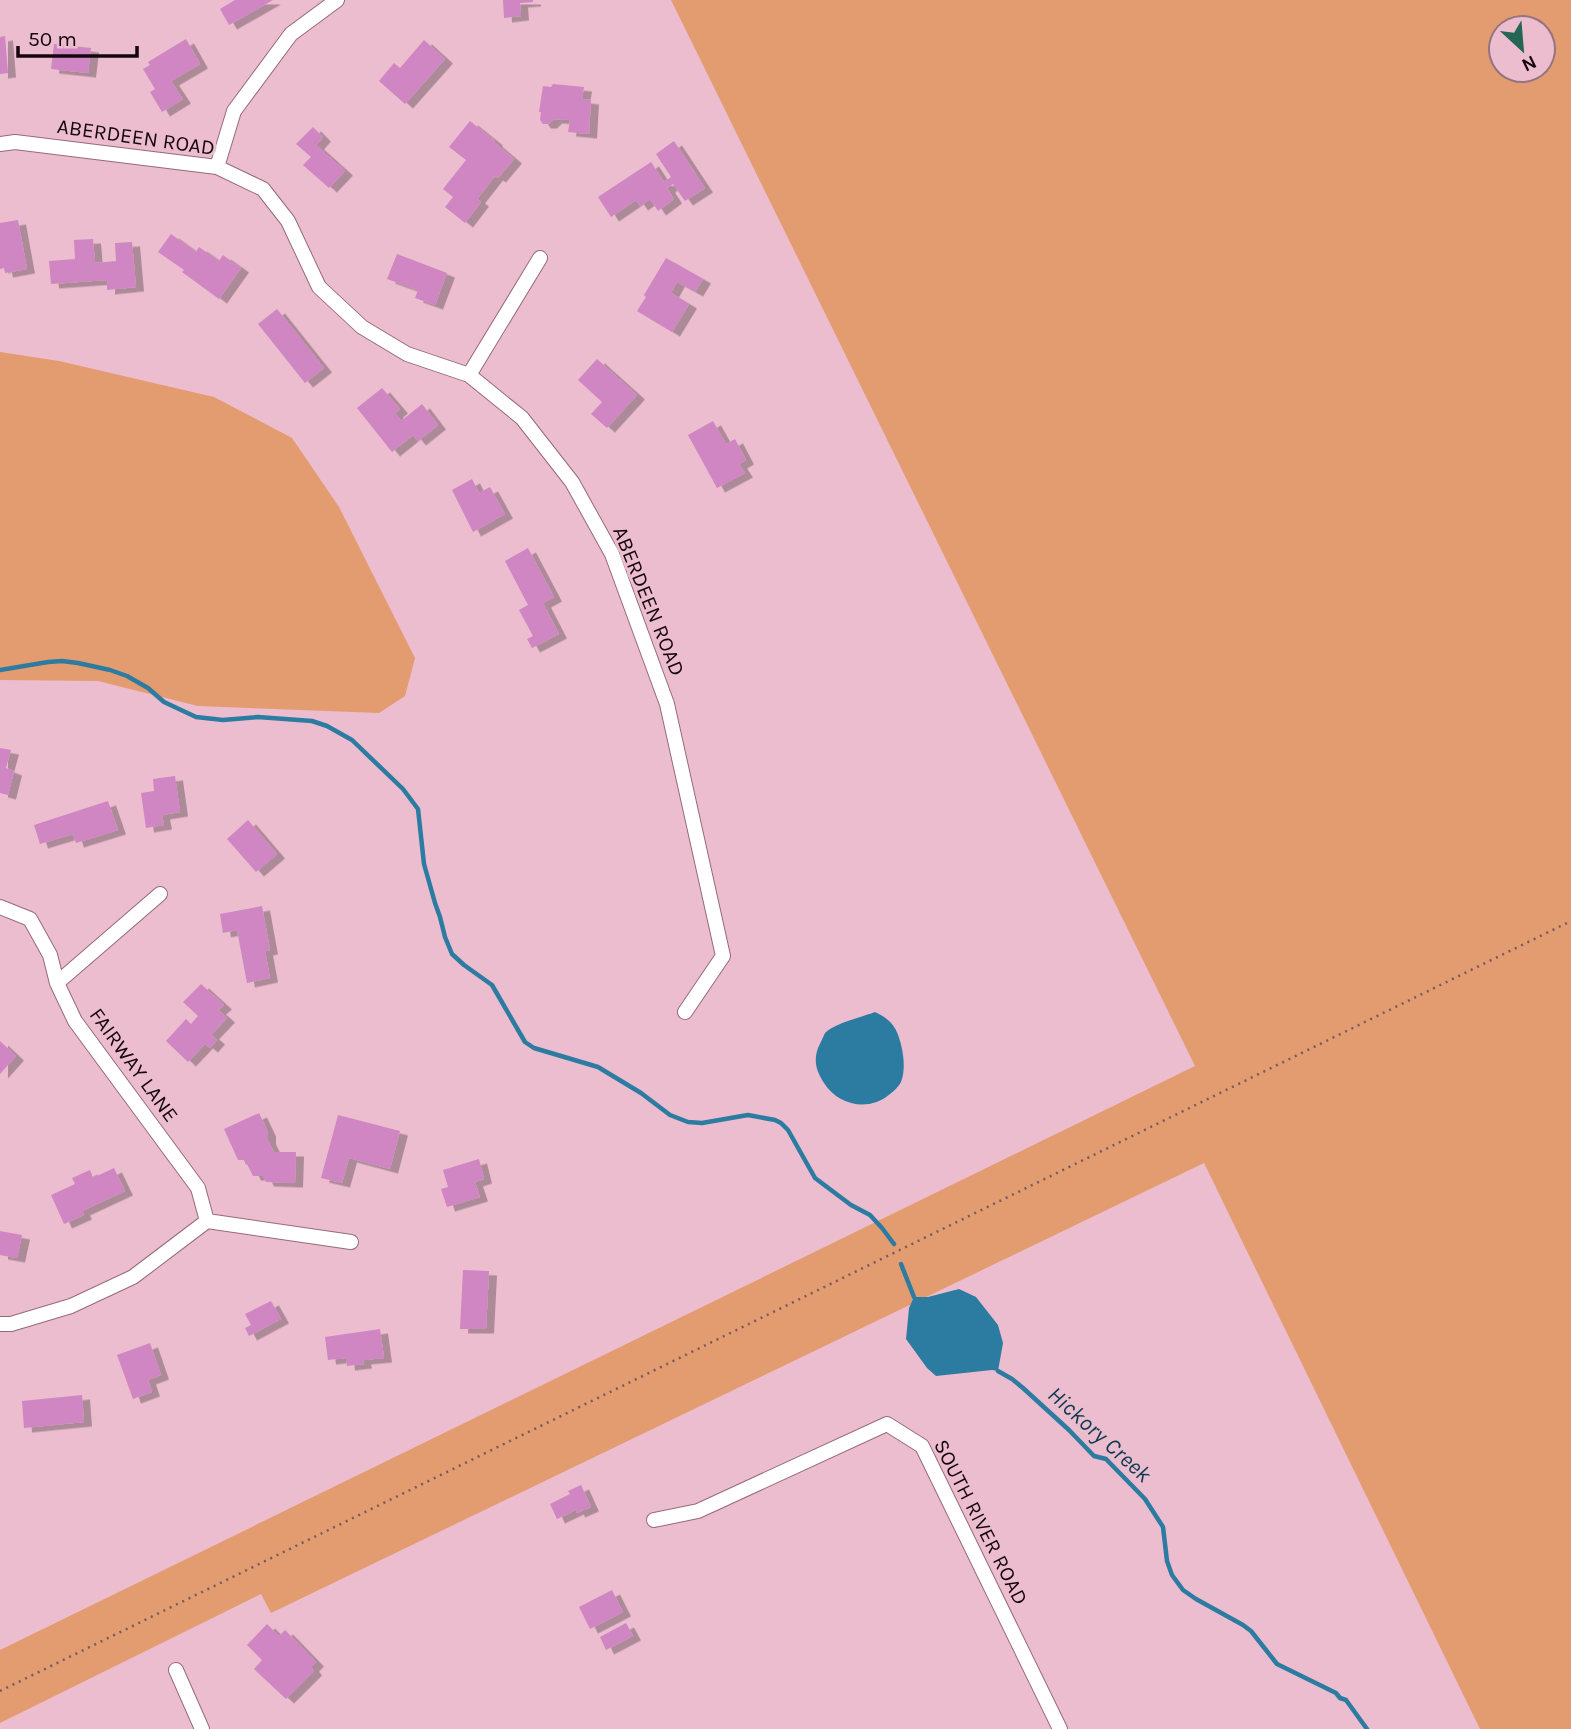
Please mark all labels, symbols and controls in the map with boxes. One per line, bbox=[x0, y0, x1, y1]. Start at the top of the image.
scale bar bbox=[18, 14, 136, 58]
north arrow bbox=[1487, 14, 1557, 84]
text: 50 m bbox=[28, 27, 77, 51]
text: N bbox=[1518, 51, 1540, 76]
street label: ABERDEEN ROAD bbox=[56, 114, 216, 160]
street label: ABERDEEN ROAD bbox=[608, 523, 690, 679]
street label: FAIRWAY LANE bbox=[85, 1003, 183, 1127]
water label: Hickory Creek bbox=[1042, 1381, 1157, 1488]
street label: SOUTH RIVER ROAD bbox=[929, 1435, 1033, 1609]

